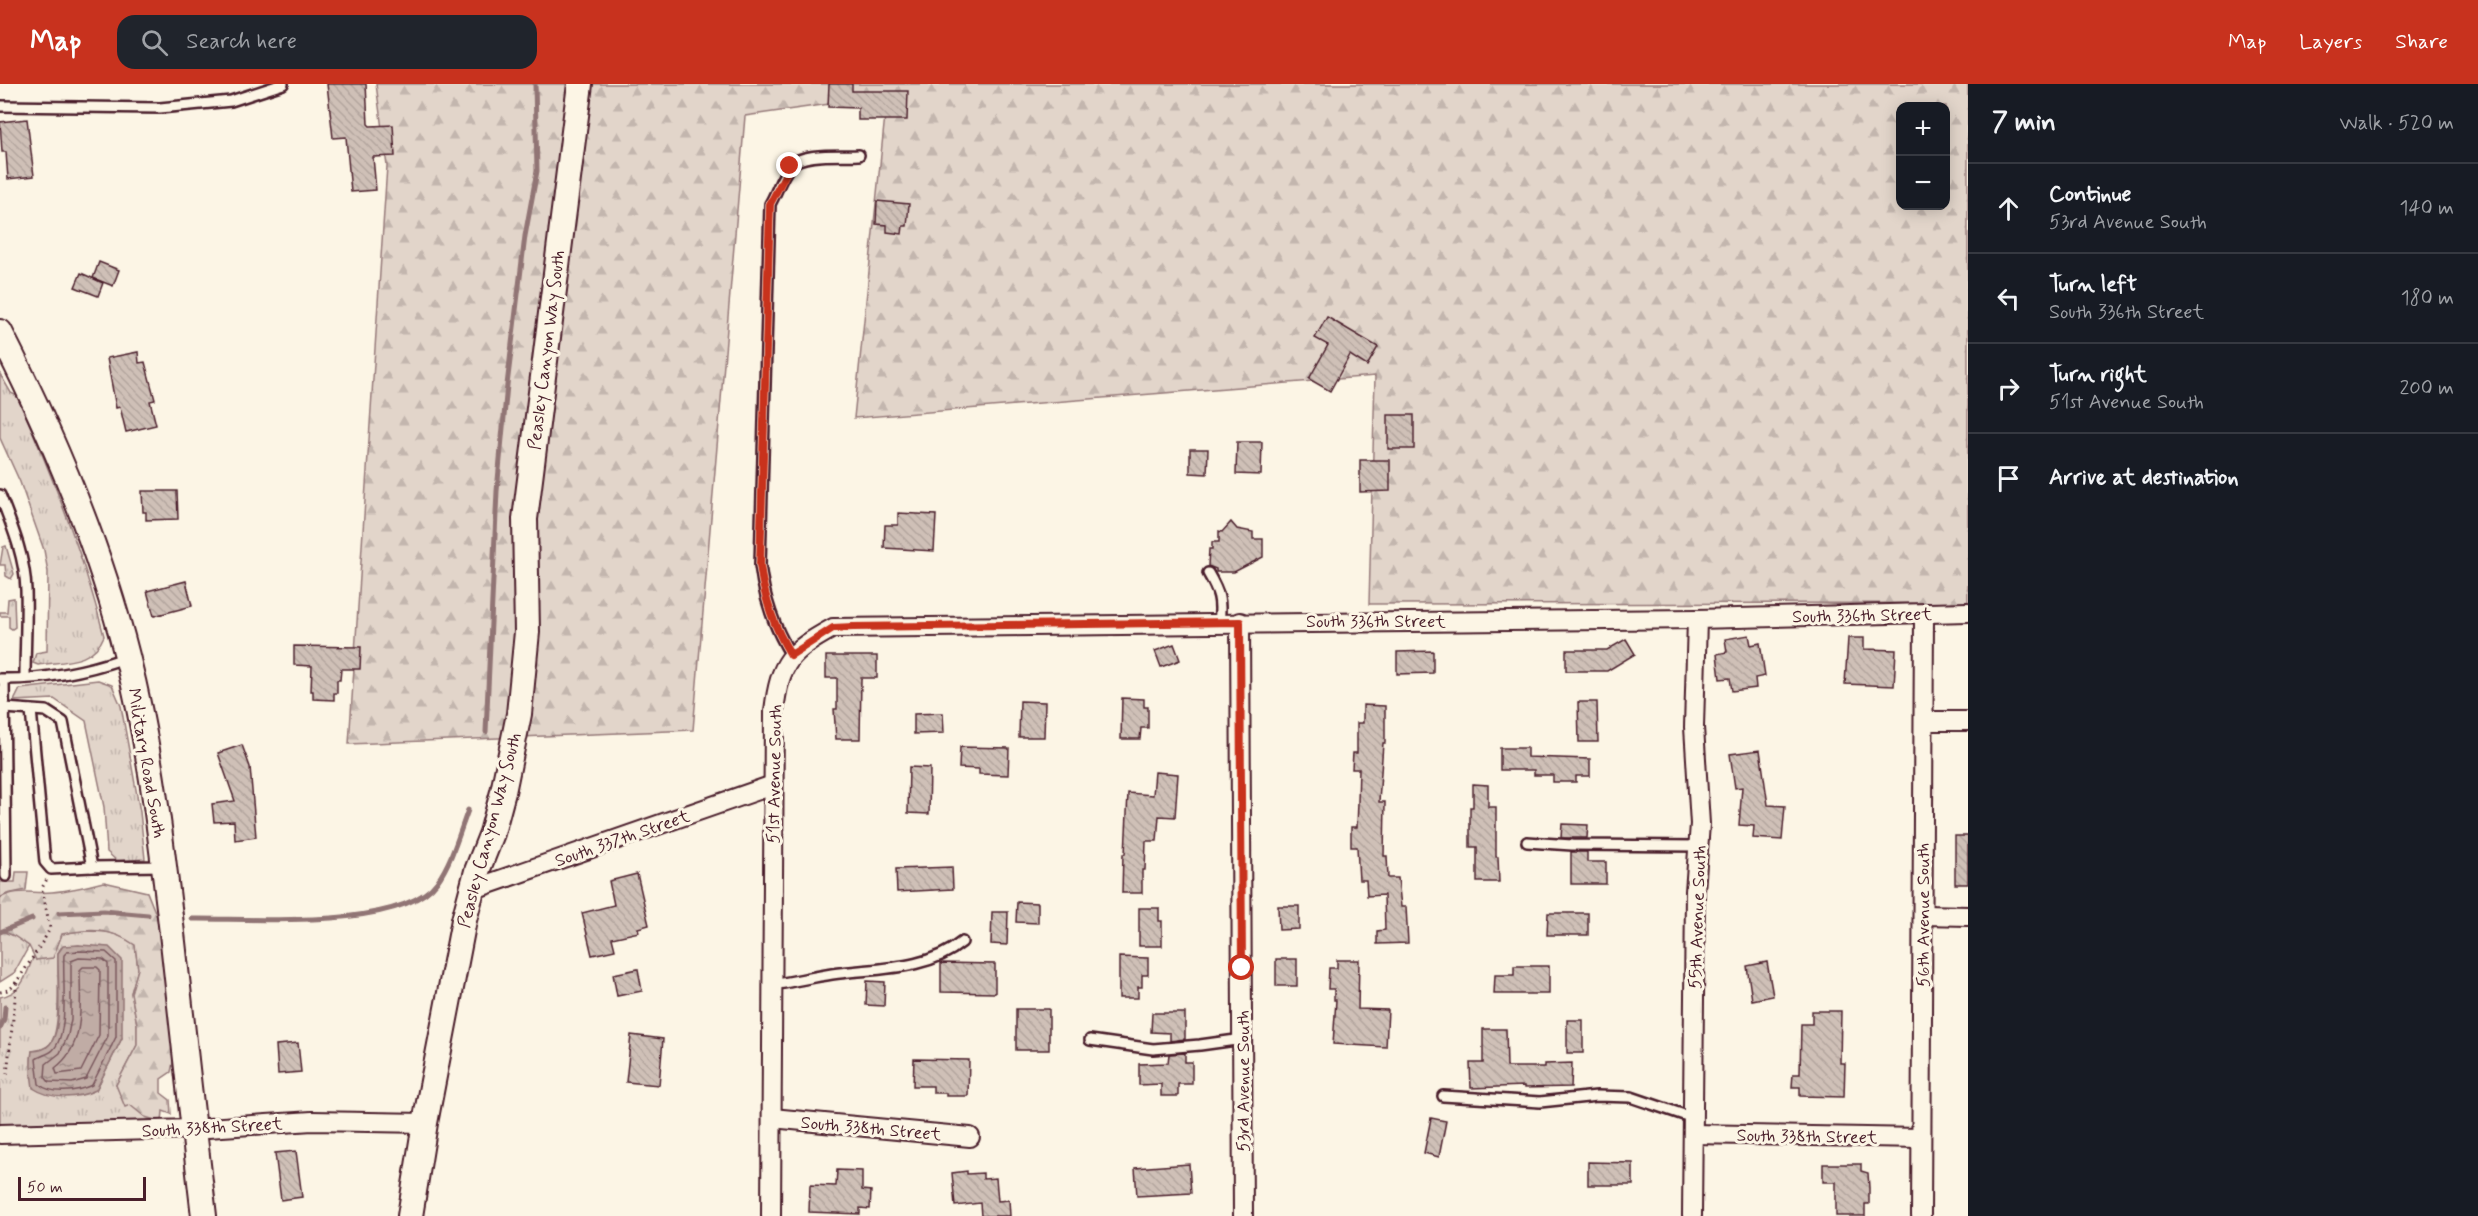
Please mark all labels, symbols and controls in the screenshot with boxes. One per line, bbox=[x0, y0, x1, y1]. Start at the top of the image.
search box bbox=[117, 15, 537, 69]
text: Map bbox=[30, 24, 81, 61]
icon: search bbox=[138, 26, 171, 59]
text: Search here bbox=[186, 28, 297, 56]
text: Map bbox=[2228, 28, 2266, 56]
text: Layers bbox=[2299, 28, 2362, 56]
text: Share bbox=[2395, 28, 2448, 56]
map controls bbox=[1896, 102, 1950, 210]
button: + bbox=[1896, 102, 1950, 156]
text: 7 min bbox=[1992, 106, 2056, 140]
text: Walk · 520 m bbox=[2340, 110, 2454, 137]
route end bbox=[776, 152, 802, 178]
button: − bbox=[1896, 156, 1950, 210]
text: Continue bbox=[2049, 181, 2131, 209]
icon: ahead bbox=[1992, 192, 2025, 225]
text: 140 m bbox=[2400, 195, 2454, 222]
text: 53rd Avenue South bbox=[2049, 209, 2207, 236]
street label: Peasley Canyon Way South bbox=[523, 249, 571, 451]
text: Turn left bbox=[2049, 271, 2137, 299]
icon: left bbox=[1992, 282, 2025, 315]
text: 180 m bbox=[2401, 285, 2454, 312]
text: South 336th Street bbox=[2049, 299, 2204, 326]
text: Turn right bbox=[2049, 361, 2147, 389]
icon: right bbox=[1992, 372, 2025, 405]
text: 200 m bbox=[2399, 375, 2454, 402]
text: 51st Avenue South bbox=[2049, 389, 2204, 416]
icon: arrive bbox=[1992, 462, 2025, 495]
text: Arrive at destination bbox=[2049, 464, 2239, 492]
street label: South 336th Street bbox=[1792, 603, 1933, 629]
street label: South 336th Street bbox=[1306, 610, 1446, 634]
street label: Military Road South bbox=[121, 686, 171, 840]
street label: 51st Avenue South bbox=[762, 704, 788, 844]
street label: Peasley Canyon Way South bbox=[452, 730, 528, 930]
street label: South 337th Street bbox=[552, 804, 693, 873]
street label: 56th Avenue South bbox=[1912, 843, 1936, 987]
street label: 55th Avenue South bbox=[1683, 845, 1713, 989]
route start bbox=[1228, 954, 1254, 980]
street label: 53rd Avenue South bbox=[1232, 1010, 1256, 1152]
street label: South 338th Street bbox=[800, 1111, 943, 1147]
street label: South 338th Street bbox=[141, 1112, 283, 1144]
street label: South 338th Street bbox=[1736, 1124, 1878, 1150]
scale bar bbox=[18, 1174, 146, 1202]
text: 50 m bbox=[27, 1177, 63, 1198]

